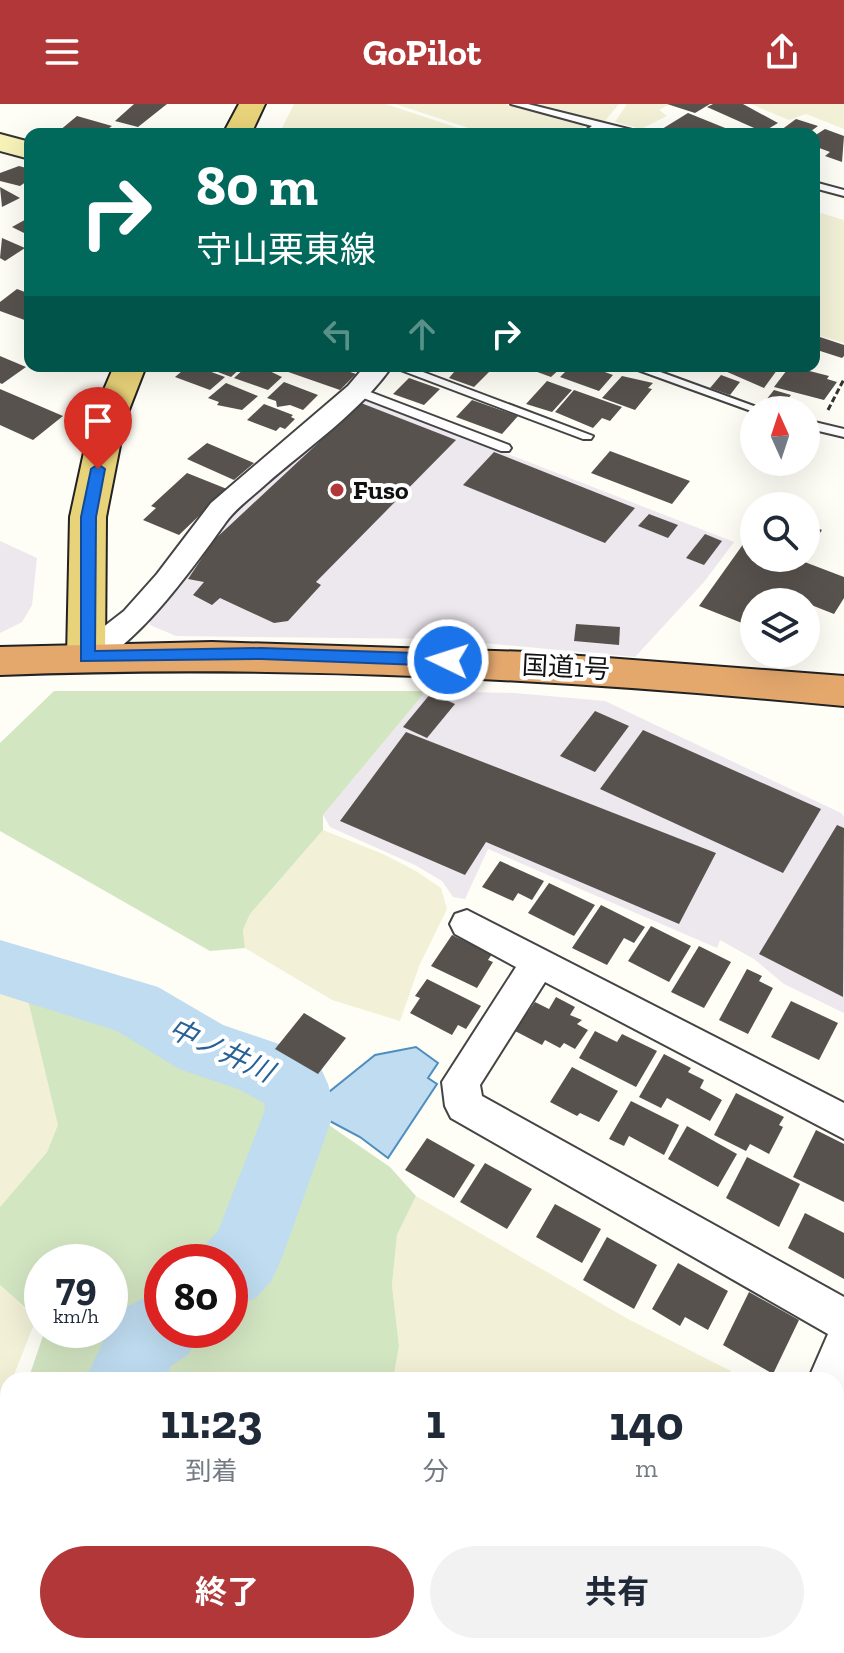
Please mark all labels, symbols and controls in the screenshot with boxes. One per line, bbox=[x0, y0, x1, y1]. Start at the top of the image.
icon: menu bbox=[40, 30, 84, 74]
icon: share bbox=[760, 30, 804, 74]
text: GoPilot bbox=[363, 31, 481, 74]
text: 80 m bbox=[196, 152, 318, 219]
icon: right bbox=[64, 160, 168, 264]
text: 守山栗東線 bbox=[196, 228, 376, 271]
icon: left bbox=[316, 312, 360, 356]
icon: ahead bbox=[400, 312, 444, 356]
icon: right bbox=[484, 312, 528, 356]
pin bbox=[64, 387, 132, 469]
north arrow bbox=[740, 396, 820, 476]
map controls bbox=[740, 396, 820, 668]
icon: arrive bbox=[76, 399, 120, 443]
place label: Fuso bbox=[353, 474, 409, 506]
marker: Fuso bbox=[328, 481, 346, 499]
button: search bbox=[740, 492, 820, 572]
button: layers bbox=[740, 588, 820, 668]
position arrow bbox=[406, 618, 490, 702]
street label: 国道1号 bbox=[521, 649, 611, 685]
water label: 中ノ井川 bbox=[163, 1011, 281, 1090]
speed limit sign: 80 bbox=[144, 1244, 248, 1348]
text: 79 bbox=[55, 1262, 97, 1310]
text: km/h bbox=[53, 1304, 99, 1328]
text: 11:23 bbox=[160, 1393, 262, 1450]
text: 1 bbox=[426, 1393, 446, 1450]
text: 140 bbox=[609, 1395, 684, 1452]
text: m bbox=[635, 1452, 658, 1484]
text: 到着 bbox=[185, 1455, 237, 1487]
text: 分 bbox=[423, 1455, 449, 1487]
button: 終了 bbox=[40, 1546, 414, 1638]
button: 共有 bbox=[430, 1546, 804, 1638]

